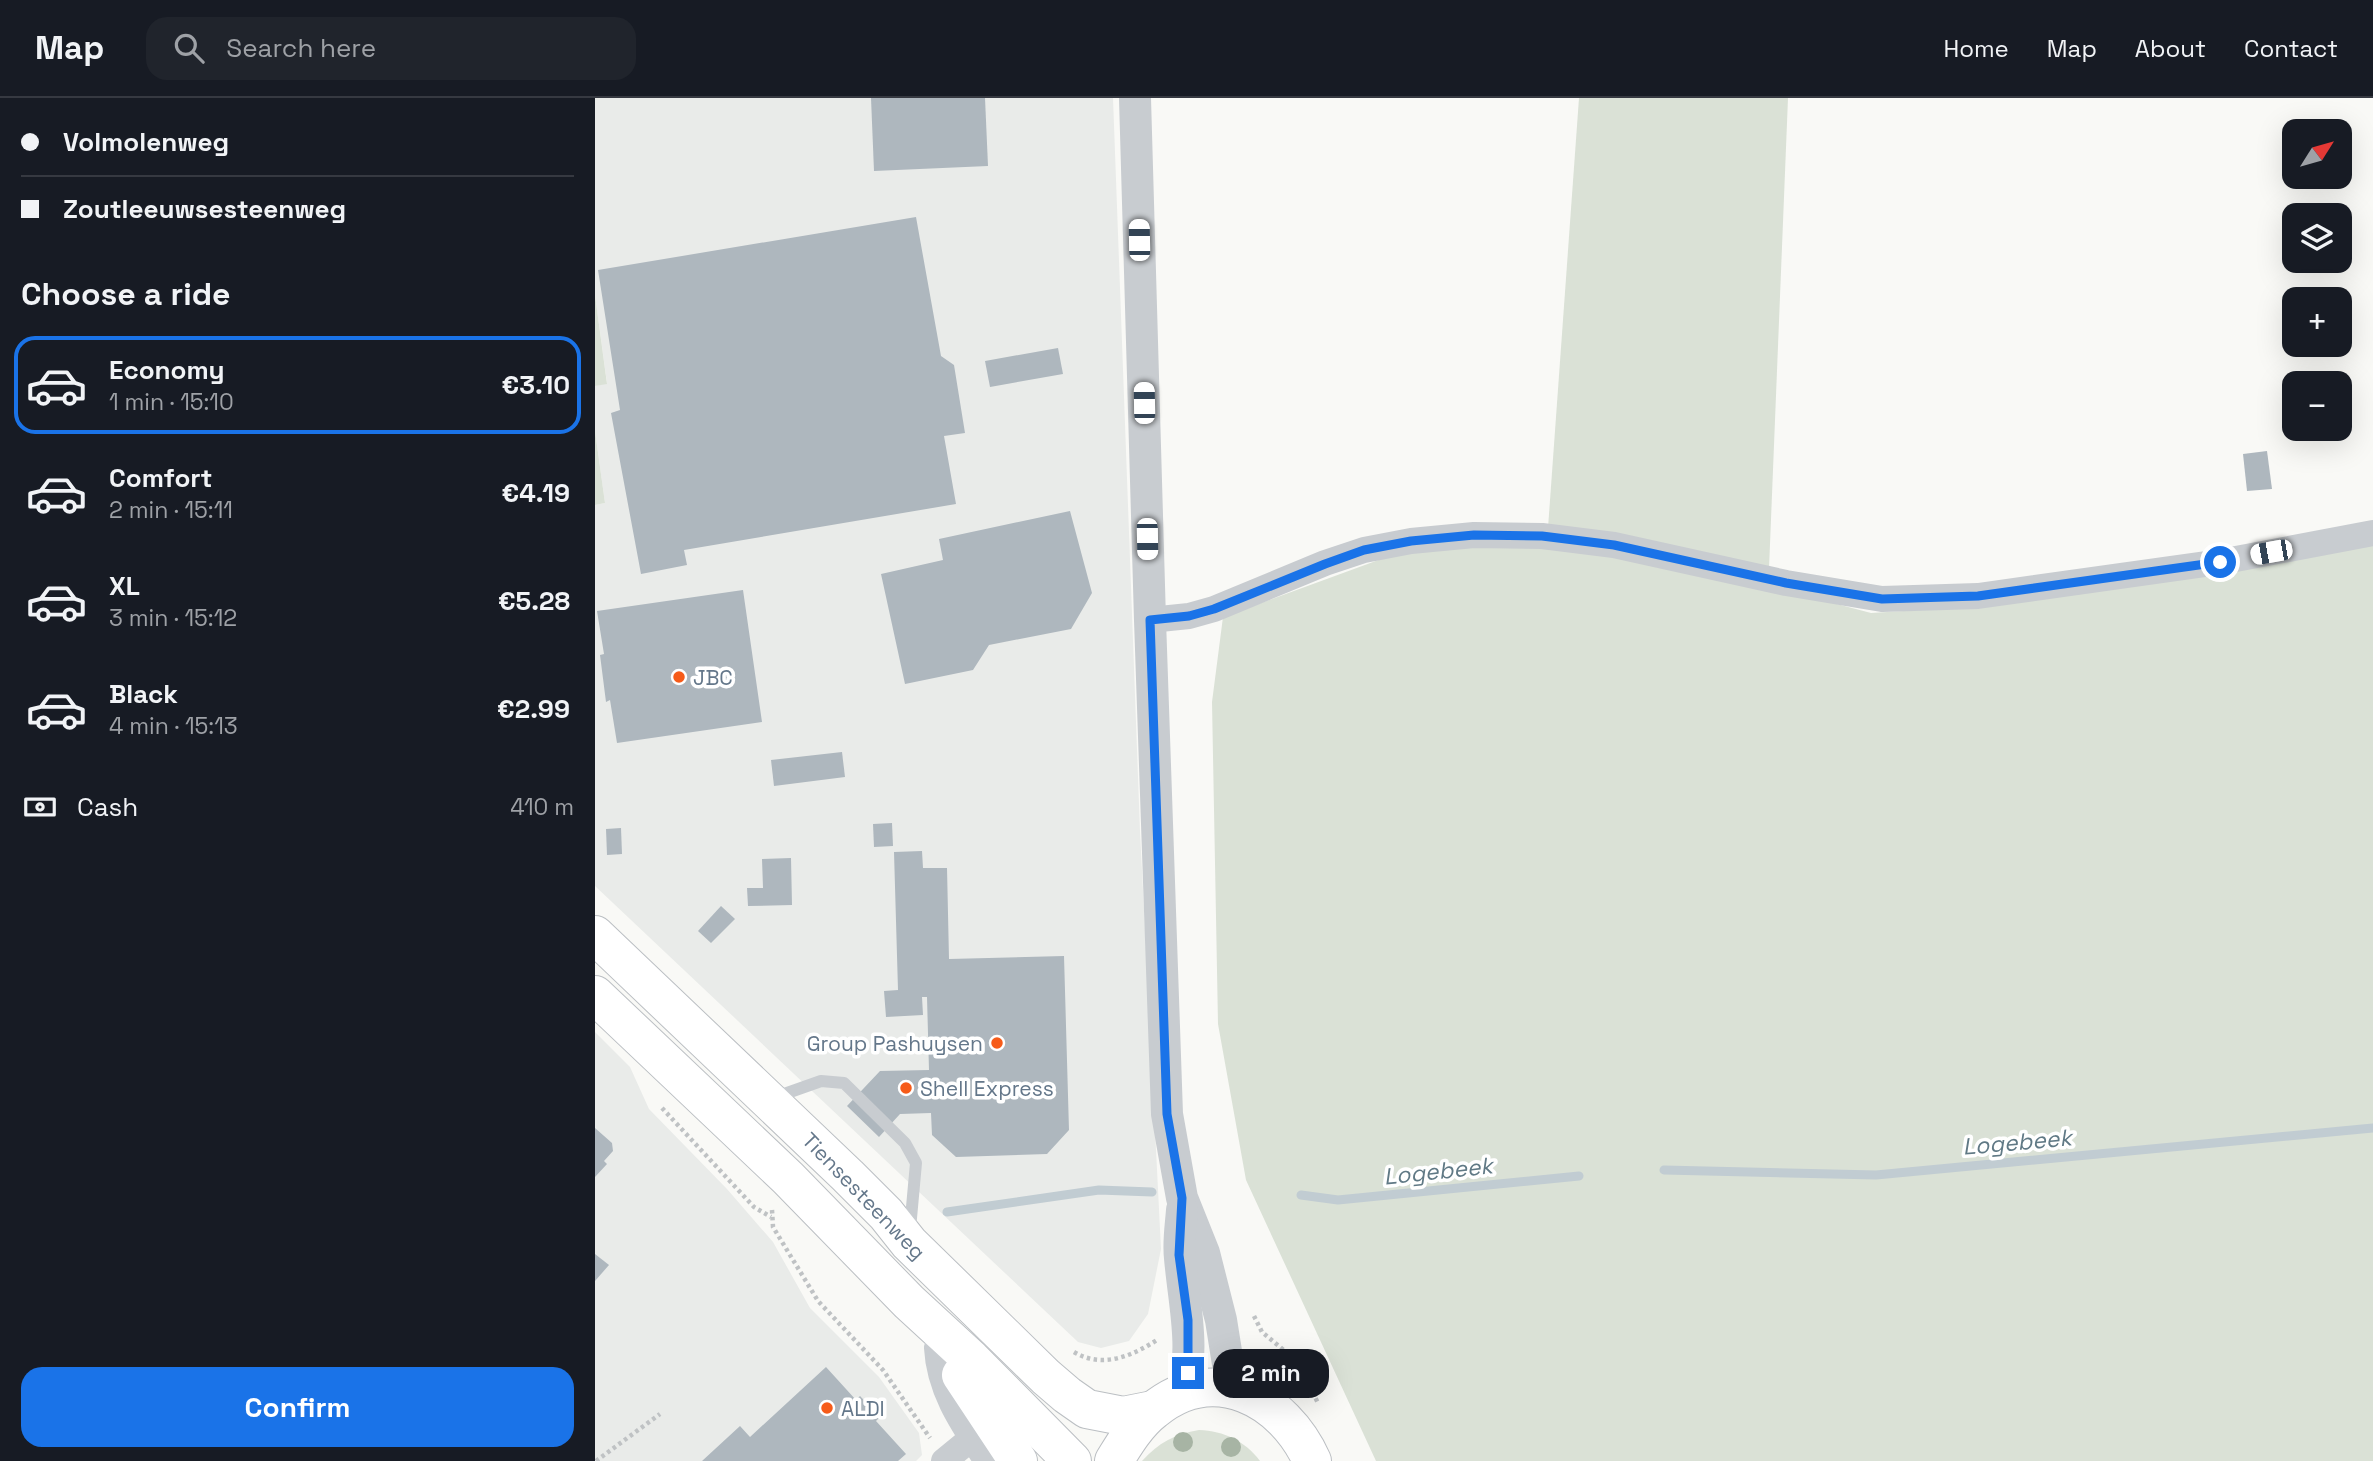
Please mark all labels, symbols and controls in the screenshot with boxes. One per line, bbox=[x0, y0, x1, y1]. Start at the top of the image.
search box bbox=[146, 17, 636, 80]
text: Map bbox=[35, 27, 104, 69]
icon: search bbox=[170, 29, 208, 67]
text: Search here bbox=[226, 31, 376, 65]
text: Home bbox=[1943, 33, 2009, 64]
text: Map bbox=[2047, 33, 2097, 64]
text: About bbox=[2135, 33, 2206, 64]
text: Contact bbox=[2244, 33, 2338, 64]
north arrow bbox=[2282, 119, 2352, 189]
map controls bbox=[2282, 119, 2352, 441]
text: Volmolenweg bbox=[63, 125, 229, 159]
text: Zoutleeuwsesteenweg bbox=[63, 192, 346, 226]
button: layers bbox=[2282, 203, 2352, 273]
car bbox=[1129, 219, 1150, 261]
text: Choose a ride bbox=[21, 274, 231, 314]
button: + bbox=[2282, 287, 2352, 357]
text: Economy bbox=[109, 353, 225, 387]
icon: car bbox=[25, 354, 88, 417]
text: €3.10 bbox=[502, 368, 570, 402]
button: − bbox=[2282, 371, 2352, 441]
car bbox=[1134, 382, 1155, 424]
text: 1 min · 15:10 bbox=[109, 387, 234, 417]
text: Comfort bbox=[109, 461, 212, 495]
icon: car bbox=[25, 462, 88, 525]
text: €4.19 bbox=[502, 476, 570, 510]
text: 2 min · 15:11 bbox=[109, 495, 233, 525]
car bbox=[1137, 518, 1158, 560]
car bbox=[2249, 538, 2294, 566]
route start bbox=[2204, 546, 2236, 578]
text: XL bbox=[109, 569, 140, 603]
icon: car bbox=[25, 570, 88, 633]
text: €5.28 bbox=[498, 584, 570, 618]
text: 3 min · 15:12 bbox=[109, 603, 237, 633]
place label: JBC bbox=[693, 664, 733, 691]
marker: JBC bbox=[671, 669, 687, 685]
text: Black bbox=[109, 677, 178, 711]
icon: car bbox=[25, 678, 88, 741]
text: €2.99 bbox=[497, 692, 570, 726]
text: 4 min · 15:13 bbox=[109, 711, 238, 741]
icon: cash bbox=[21, 788, 59, 826]
text: Cash bbox=[77, 790, 138, 824]
text: 410 m bbox=[510, 792, 574, 822]
place label: Group Pashuysen bbox=[807, 1030, 983, 1057]
marker: Group Pashuysen bbox=[989, 1035, 1005, 1051]
place label: Shell Express bbox=[920, 1075, 1054, 1102]
marker: Shell Express bbox=[898, 1080, 914, 1096]
water label: Logebeek bbox=[1961, 1122, 2075, 1162]
street label: Tiensesteenweg bbox=[797, 1127, 931, 1265]
water label: Logebeek bbox=[1382, 1150, 1497, 1192]
callout: 2 min bbox=[1213, 1348, 1328, 1398]
route end bbox=[1172, 1357, 1204, 1389]
text: 2 min bbox=[1241, 1358, 1301, 1388]
button: Confirm bbox=[21, 1367, 574, 1447]
place label: ALDI bbox=[841, 1395, 885, 1422]
marker: ALDI bbox=[819, 1400, 835, 1416]

